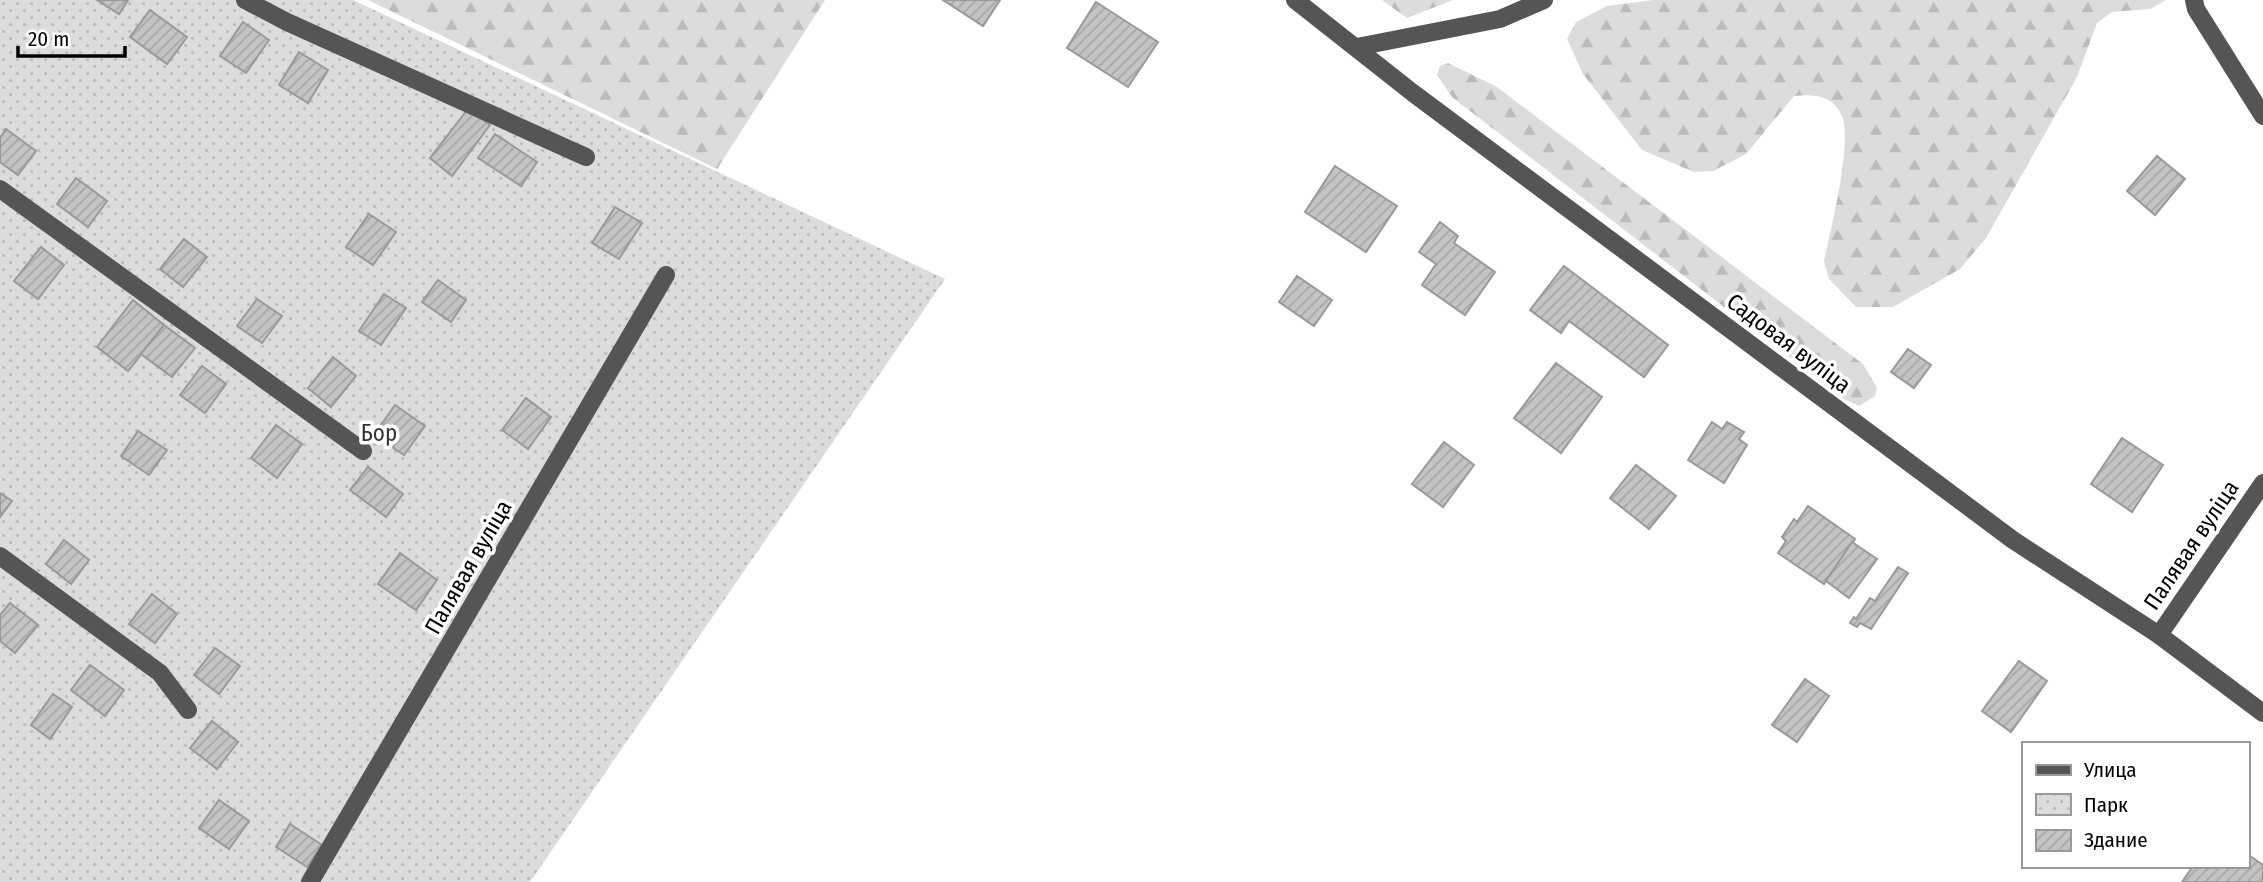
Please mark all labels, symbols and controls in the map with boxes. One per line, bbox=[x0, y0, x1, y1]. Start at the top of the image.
scale bar bbox=[18, 14, 124, 58]
text: 20 m bbox=[28, 26, 69, 52]
street label: Садовая вуліца bbox=[1721, 287, 1857, 399]
park label: Бор bbox=[361, 419, 397, 447]
street label: Палявая вуліца bbox=[2137, 475, 2245, 615]
street label: Палявая вуліца bbox=[418, 495, 518, 639]
legend bbox=[2022, 742, 2249, 868]
text: Улица bbox=[2083, 757, 2137, 783]
text: Парк bbox=[2084, 792, 2128, 818]
text: Здание bbox=[2084, 827, 2148, 853]

